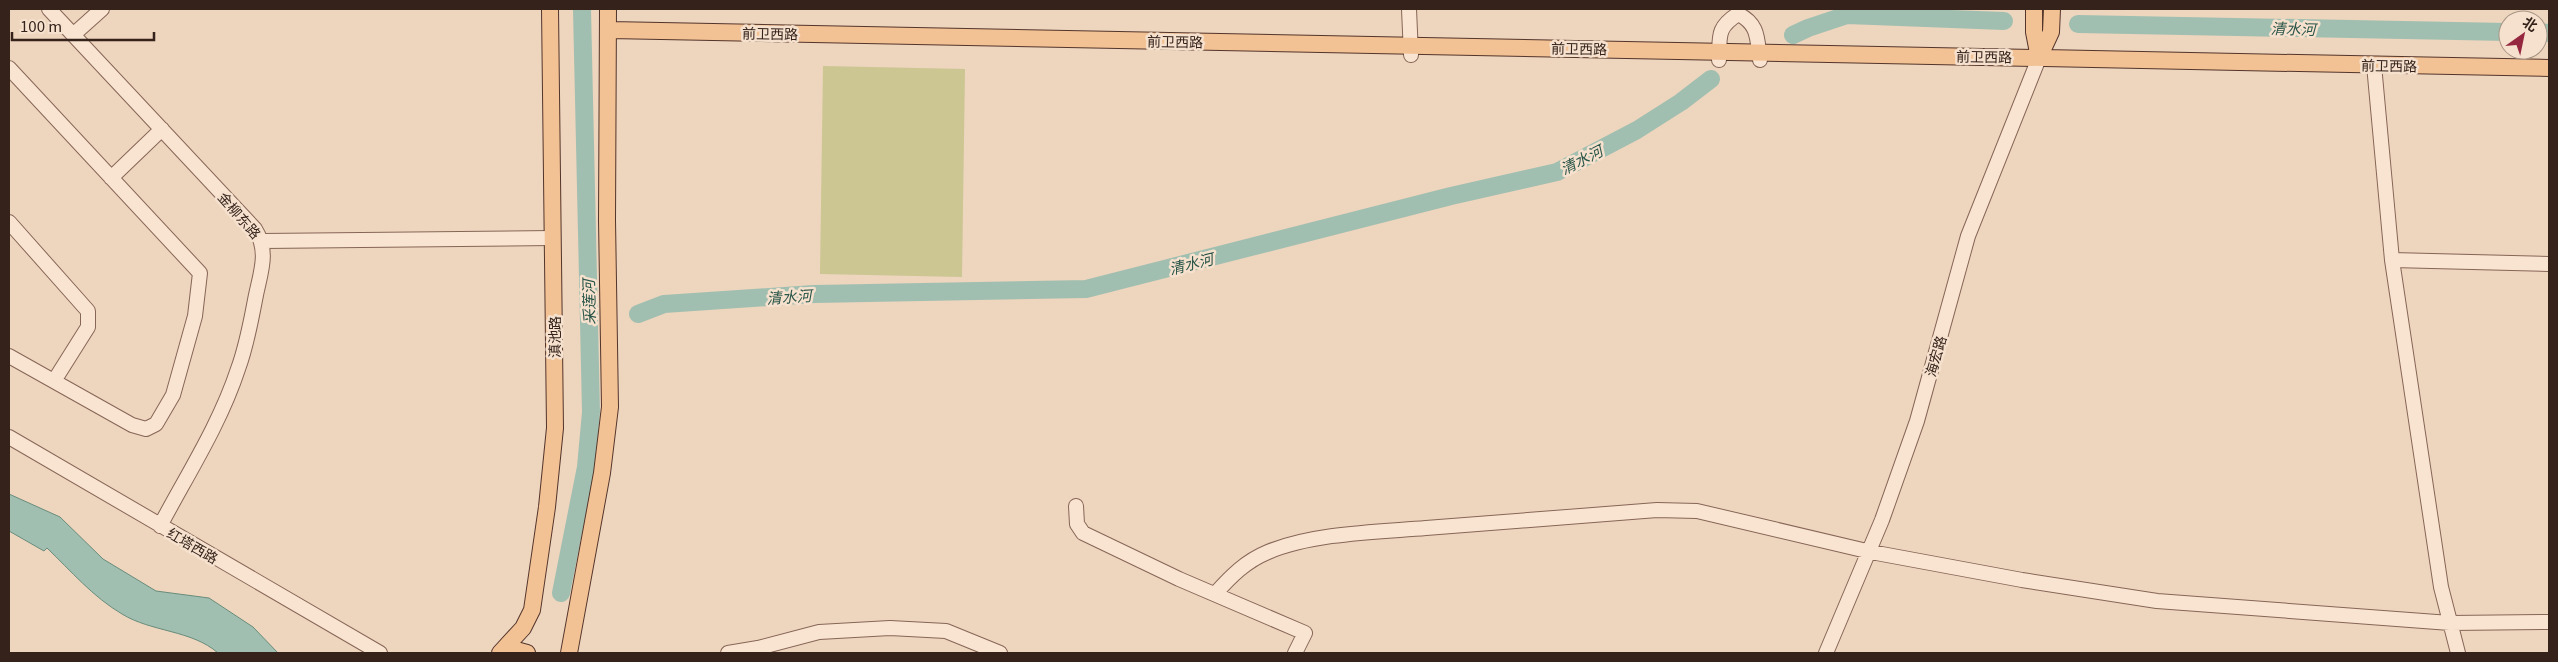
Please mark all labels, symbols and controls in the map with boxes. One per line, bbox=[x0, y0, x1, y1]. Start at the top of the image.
scale bar bbox=[12, 10, 155, 42]
north arrow bbox=[2498, 10, 2548, 60]
text: 北 bbox=[2519, 11, 2542, 35]
text: 100 m bbox=[20, 15, 62, 36]
water label: 清水河 bbox=[2270, 17, 2319, 39]
street label: 前卫西路 bbox=[742, 23, 798, 43]
street label: 前卫西路 bbox=[1147, 31, 1203, 51]
street label: 前卫西路 bbox=[1551, 38, 1607, 58]
street label: 前卫西路 bbox=[1956, 46, 2012, 66]
street label: 前卫西路 bbox=[2361, 55, 2417, 75]
water label: 清水河 bbox=[1556, 138, 1608, 179]
street label: 金柳东路 bbox=[214, 187, 266, 243]
water label: 清水河 bbox=[1167, 247, 1218, 279]
water label: 采莲河 bbox=[577, 276, 599, 325]
water label: 清水河 bbox=[766, 284, 815, 308]
street label: 滇池路 bbox=[544, 316, 564, 358]
street label: 海宏路 bbox=[1920, 333, 1950, 379]
street label: 红塔西路 bbox=[164, 522, 222, 568]

